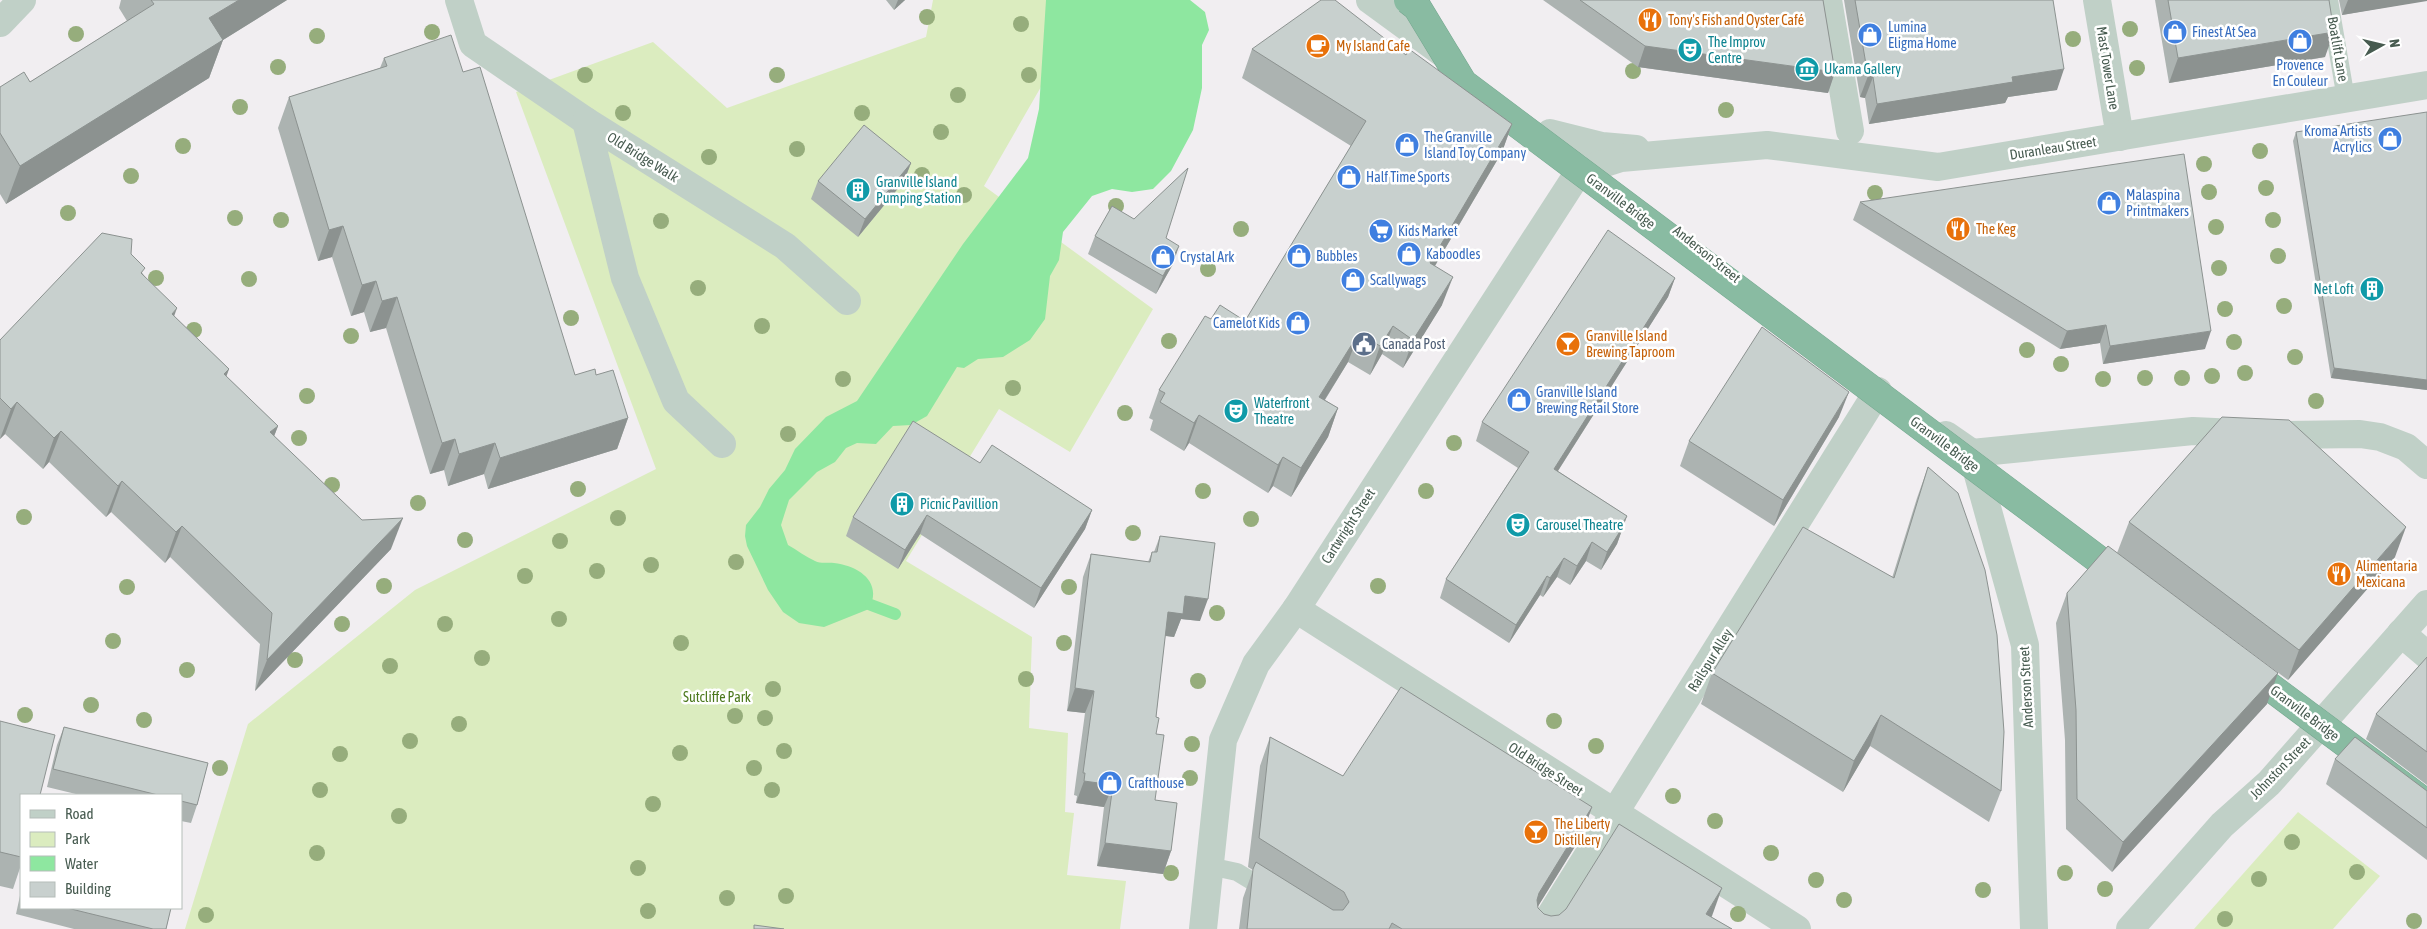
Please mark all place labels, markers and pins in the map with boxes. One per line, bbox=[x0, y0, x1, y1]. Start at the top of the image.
restaurant icon: Tony's Fish and Oyster Café bbox=[1637, 7, 1663, 33]
place label: Tony's Fish and Oyster Café bbox=[1668, 12, 1804, 28]
place label: Lumina Eligma Home bbox=[1888, 19, 1957, 51]
shop icon: Finest At Sea bbox=[2162, 19, 2188, 45]
shop icon: Lumina Eligma Home bbox=[1857, 22, 1883, 48]
place label: Finest At Sea bbox=[2192, 24, 2256, 40]
shop icon: Provence En Couleur bbox=[2287, 28, 2313, 54]
cafe icon: My Island Cafe bbox=[1305, 33, 1331, 59]
place label: The Improv Centre bbox=[1708, 34, 1766, 66]
theatre icon: The Improv Centre bbox=[1677, 37, 1703, 63]
place label: My Island Cafe bbox=[1336, 38, 1410, 54]
museum icon: Ukama Gallery bbox=[1794, 56, 1820, 82]
place label: Provence En Couleur bbox=[2272, 57, 2328, 89]
place label: Ukama Gallery bbox=[1824, 61, 1901, 77]
place label: Kroma Artists Acrylics bbox=[2304, 123, 2372, 155]
shop icon: Kroma Artists Acrylics bbox=[2377, 126, 2403, 152]
place label: The Granville Island Toy Company bbox=[1424, 129, 1526, 161]
shop icon: The Granville Island Toy Company bbox=[1394, 132, 1420, 158]
shop icon: Half Time Sports bbox=[1336, 164, 1362, 190]
place label: Half Time Sports bbox=[1366, 169, 1450, 185]
place label: Granville Island Pumping Station bbox=[876, 174, 961, 206]
building icon: Granville Island Pumping Station bbox=[845, 177, 871, 203]
place label: Malaspina Printmakers bbox=[2126, 187, 2189, 219]
shop icon: Malaspina Printmakers bbox=[2096, 190, 2122, 216]
restaurant icon: The Keg bbox=[1945, 216, 1971, 242]
supermarket icon: Kids Market bbox=[1368, 218, 1394, 244]
place label: The Keg bbox=[1976, 221, 2016, 237]
place label: Kids Market bbox=[1398, 223, 1458, 239]
shop icon: Kaboodles bbox=[1396, 241, 1422, 267]
shop icon: Bubbles bbox=[1286, 243, 1312, 269]
shop icon: Crystal Ark bbox=[1150, 244, 1176, 270]
place label: Kaboodles bbox=[1426, 246, 1480, 262]
place label: Bubbles bbox=[1316, 248, 1358, 264]
place label: Crystal Ark bbox=[1180, 249, 1234, 265]
shop icon: Scallywags bbox=[1340, 267, 1366, 293]
place label: Scallywags bbox=[1370, 272, 1426, 288]
building icon: Net Loft bbox=[2359, 276, 2385, 302]
place label: Net Loft bbox=[2314, 281, 2354, 297]
shop icon: Camelot Kids bbox=[1285, 310, 1311, 336]
place label: Camelot Kids bbox=[1213, 315, 1280, 331]
place label: Granville Island Brewing Taproom bbox=[1586, 328, 1675, 360]
public building icon: Canada Post bbox=[1351, 331, 1377, 357]
bar icon: Granville Island Brewing Taproom bbox=[1555, 331, 1581, 357]
place label: Canada Post bbox=[1382, 336, 1445, 352]
place label: Granville Island Brewing Retail Store bbox=[1536, 384, 1639, 416]
shop icon: Granville Island Brewing Retail Store bbox=[1506, 387, 1532, 413]
place label: Waterfront Theatre bbox=[1254, 395, 1310, 427]
theatre icon: Waterfront Theatre bbox=[1223, 398, 1249, 424]
building icon: Picnic Pavillion bbox=[889, 491, 915, 517]
place label: Picnic Pavillion bbox=[920, 496, 998, 512]
theatre icon: Carousel Theatre bbox=[1505, 512, 1531, 538]
place label: Carousel Theatre bbox=[1536, 517, 1623, 533]
place label: Alimentaria Mexicana bbox=[2356, 558, 2417, 590]
restaurant icon: Alimentaria Mexicana bbox=[2326, 561, 2352, 587]
shop icon: Crafthouse bbox=[1097, 770, 1123, 796]
place label: Crafthouse bbox=[1128, 775, 1184, 791]
place label: The Liberty Distillery bbox=[1554, 816, 1611, 848]
bar icon: The Liberty Distillery bbox=[1523, 819, 1549, 845]

